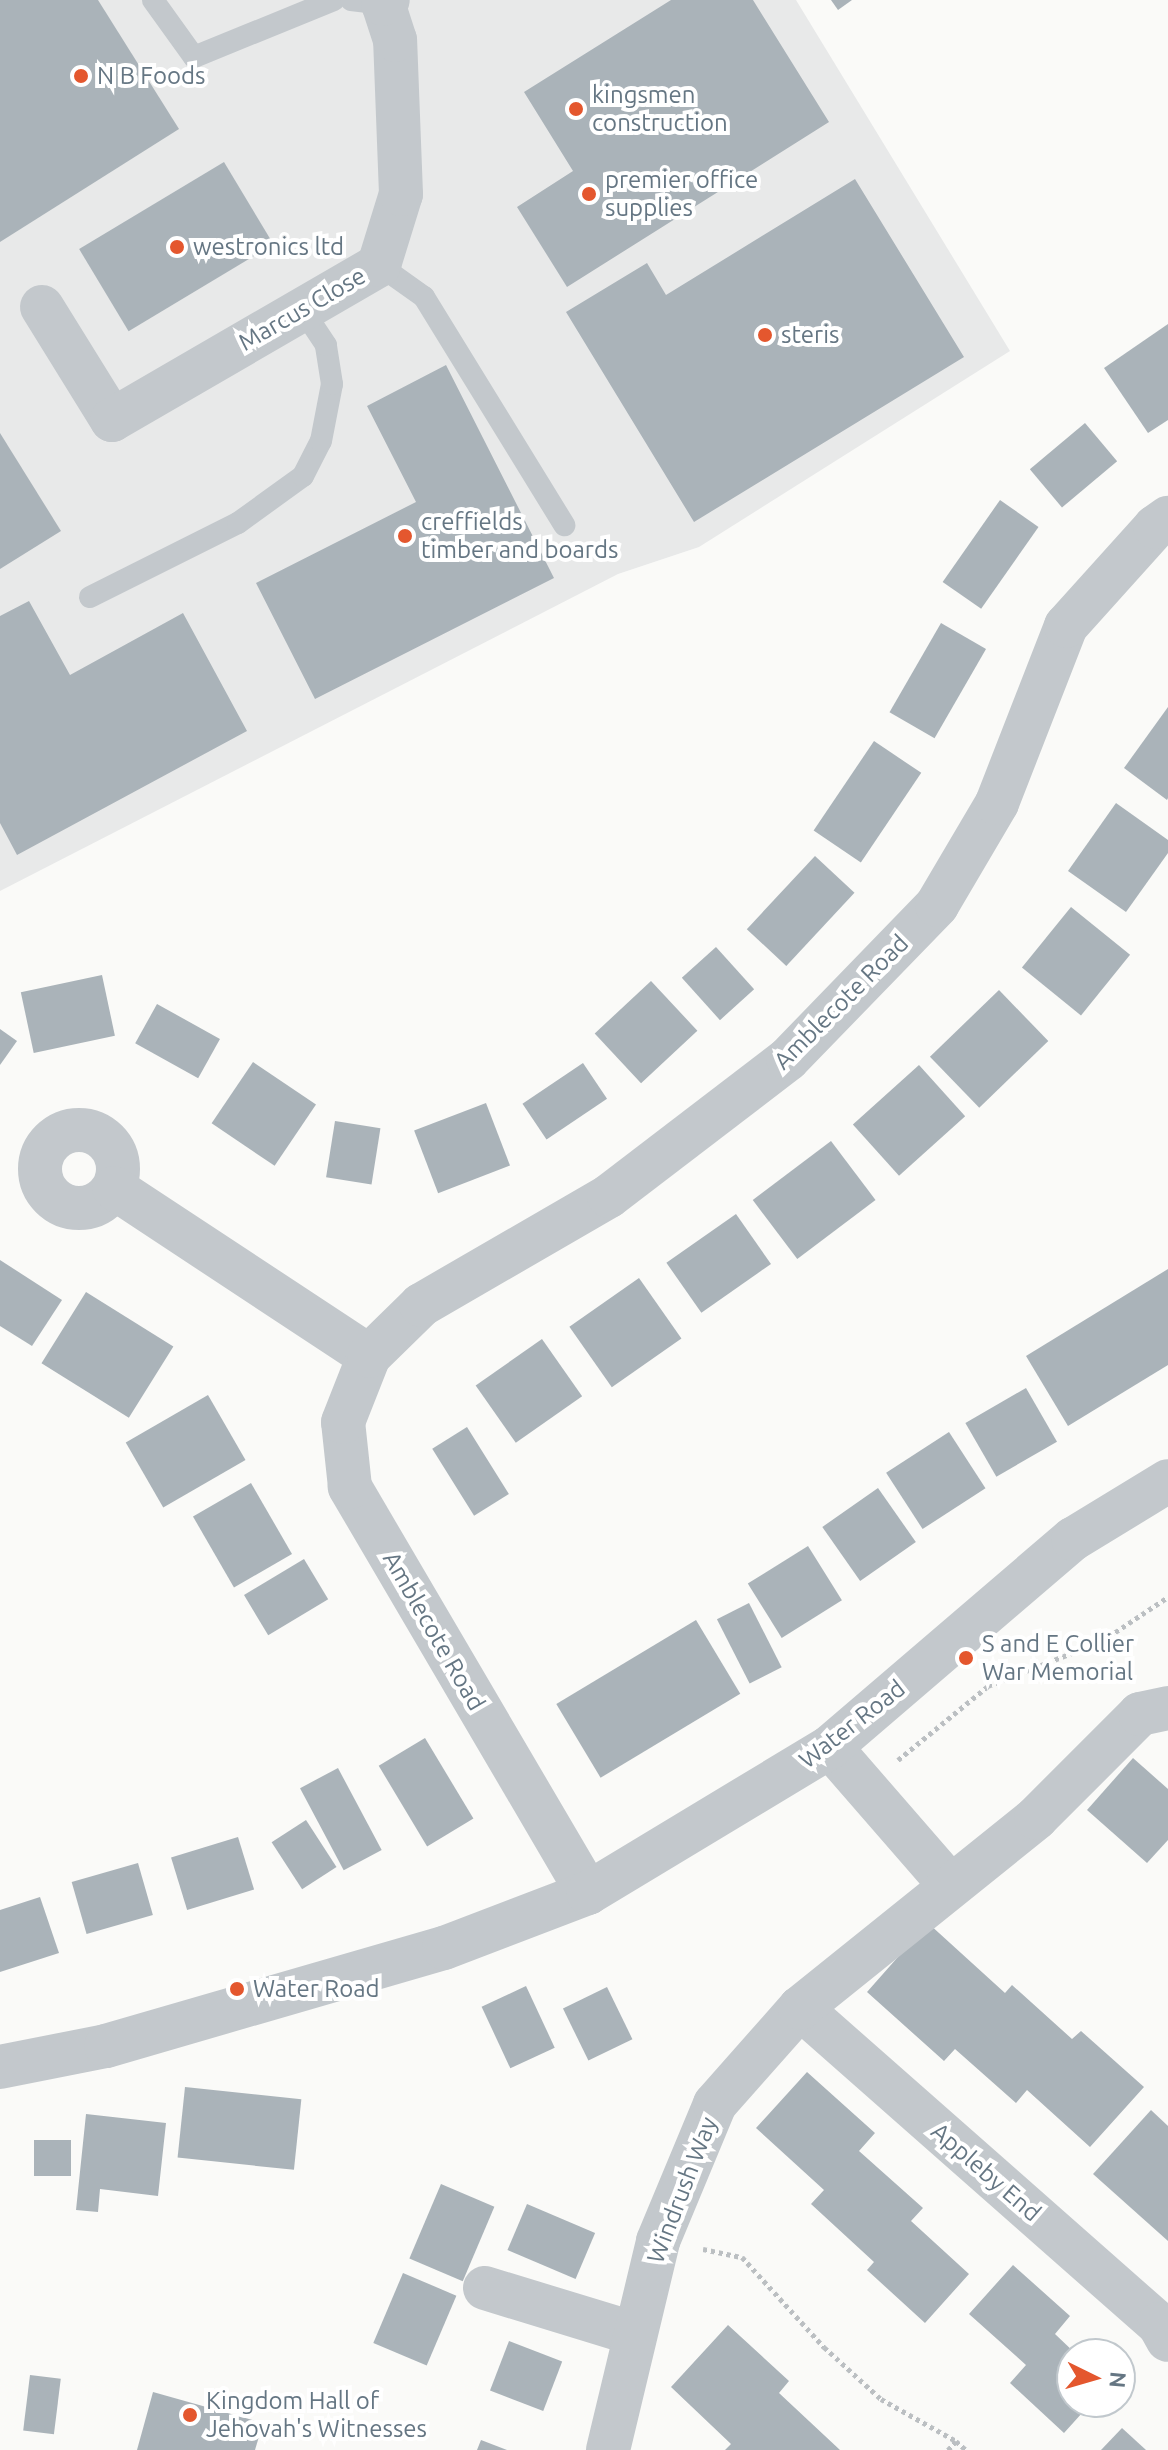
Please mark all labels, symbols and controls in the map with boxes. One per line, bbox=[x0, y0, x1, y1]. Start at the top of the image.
place label: N B Foods bbox=[97, 62, 206, 90]
marker: N B Foods bbox=[72, 67, 90, 85]
place label: kingsmen construction bbox=[592, 81, 728, 137]
marker: kingsmen construction bbox=[567, 100, 585, 118]
place label: premier office supplies bbox=[605, 166, 758, 222]
marker: premier office supplies bbox=[580, 185, 598, 203]
place label: westronics ltd bbox=[193, 233, 344, 261]
marker: westronics ltd bbox=[168, 238, 186, 256]
street label: Marcus Close bbox=[233, 261, 371, 357]
place label: steris bbox=[781, 321, 839, 349]
marker: steris bbox=[756, 326, 774, 344]
place label: creffields timber and boards bbox=[421, 508, 618, 564]
marker: creffields timber and boards bbox=[396, 527, 414, 545]
street label: Amblecote Road bbox=[768, 929, 914, 1075]
street label: Amblecote Road bbox=[377, 1547, 491, 1715]
place label: S and E Collier War Memorial bbox=[982, 1630, 1134, 1686]
marker: S and E Collier War Memorial bbox=[957, 1649, 975, 1667]
street label: Water Road bbox=[793, 1674, 911, 1774]
place label: Water Road bbox=[253, 1975, 380, 2003]
marker: Water Road bbox=[228, 1980, 246, 1998]
street label: Windrush Way bbox=[641, 2113, 723, 2267]
street label: Appleby End bbox=[925, 2117, 1047, 2227]
north arrow bbox=[1056, 2338, 1136, 2418]
text: N bbox=[1105, 2371, 1132, 2389]
place label: Kingdom Hall of Jehovah's Witnesses bbox=[206, 2387, 427, 2443]
marker: Kingdom Hall of Jehovah's Witnesses bbox=[181, 2406, 199, 2424]

